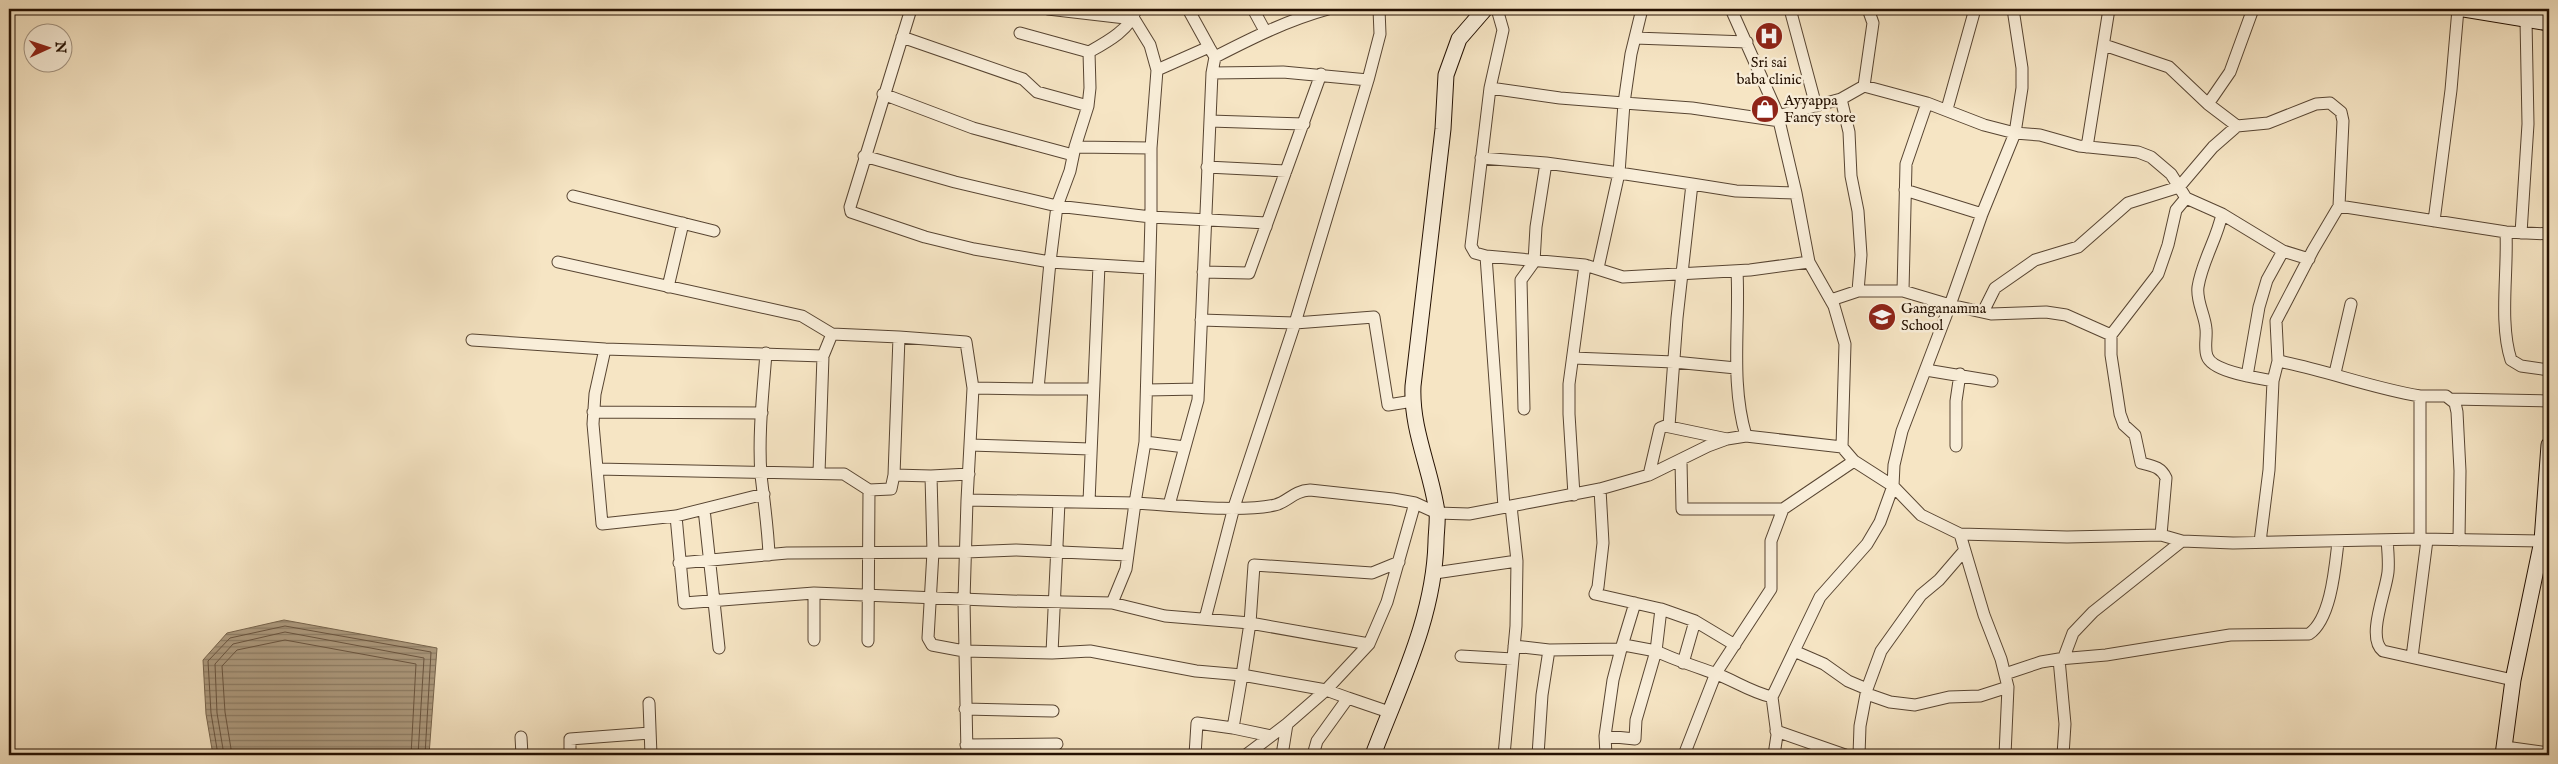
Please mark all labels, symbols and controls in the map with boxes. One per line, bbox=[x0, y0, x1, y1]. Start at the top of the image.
hospital icon: Sri sai baba clinic bbox=[1754, 21, 1784, 51]
north arrow bbox=[22, 22, 72, 72]
text: N bbox=[51, 40, 69, 54]
place label: Sri sai baba clinic bbox=[1736, 53, 1802, 89]
place label: Ayyappa Fancy store bbox=[1783, 91, 1856, 127]
shop icon: Ayyappa Fancy store bbox=[1750, 94, 1780, 124]
place label: Ganganamma School bbox=[1901, 299, 1987, 335]
school or university icon: Ganganamma School bbox=[1867, 302, 1897, 332]

